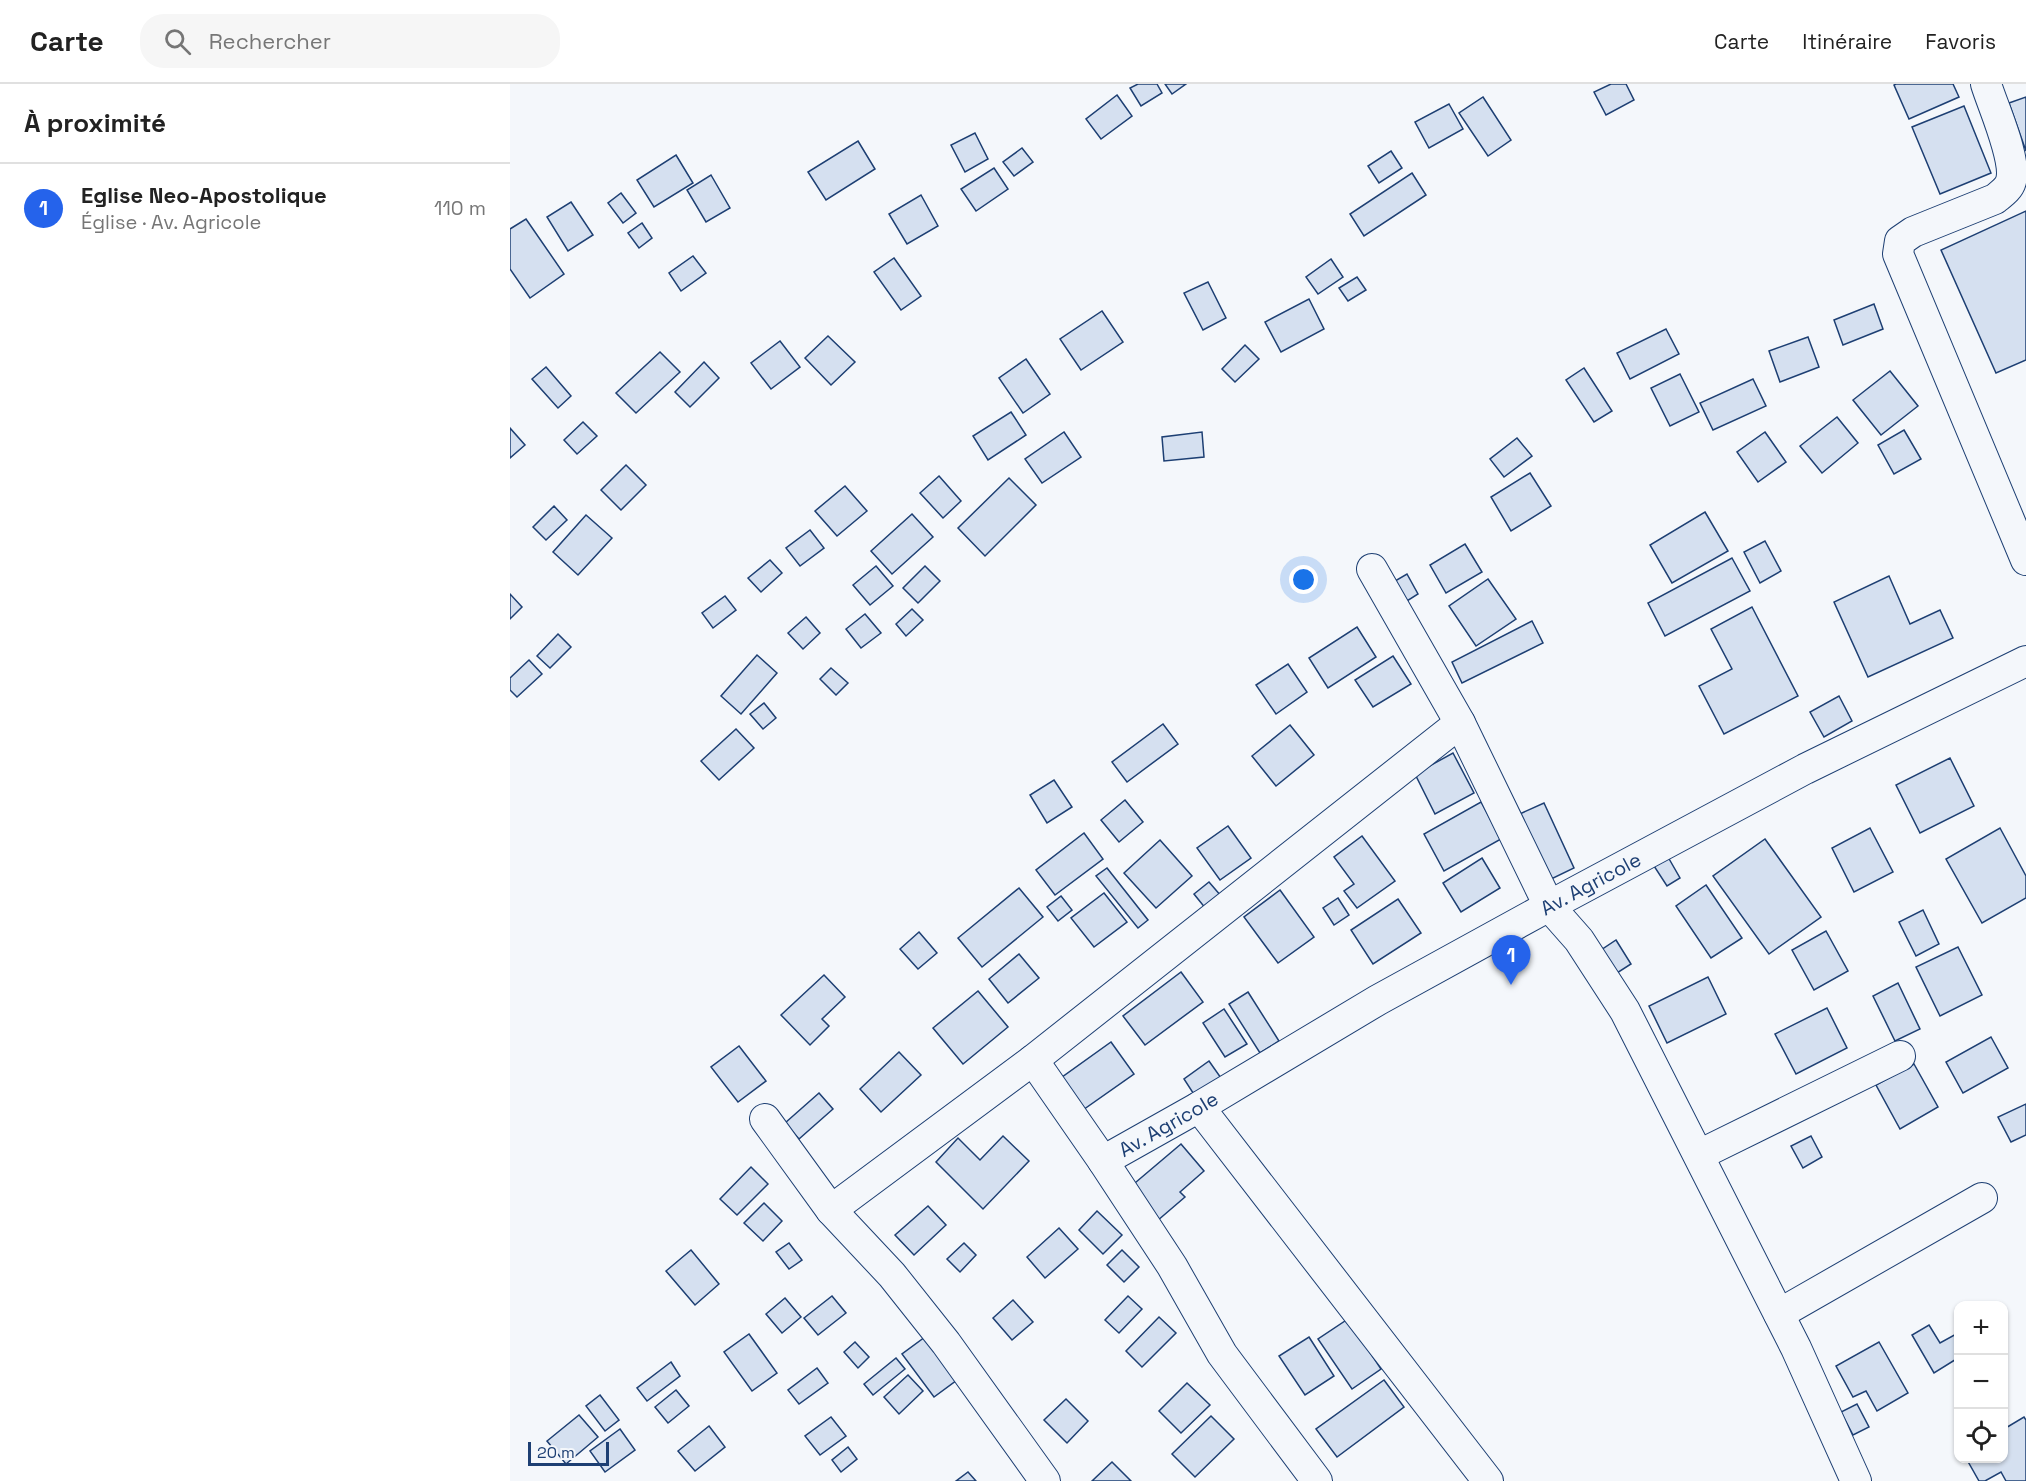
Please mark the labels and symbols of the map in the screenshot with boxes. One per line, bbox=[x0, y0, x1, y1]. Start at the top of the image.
your location bbox=[1289, 565, 1318, 594]
street label: Av. Agricole bbox=[1536, 846, 1645, 921]
pin: 1 bbox=[1492, 936, 1530, 985]
street label: Av. Agricole bbox=[1114, 1086, 1223, 1163]
scale bar bbox=[528, 1439, 609, 1466]

